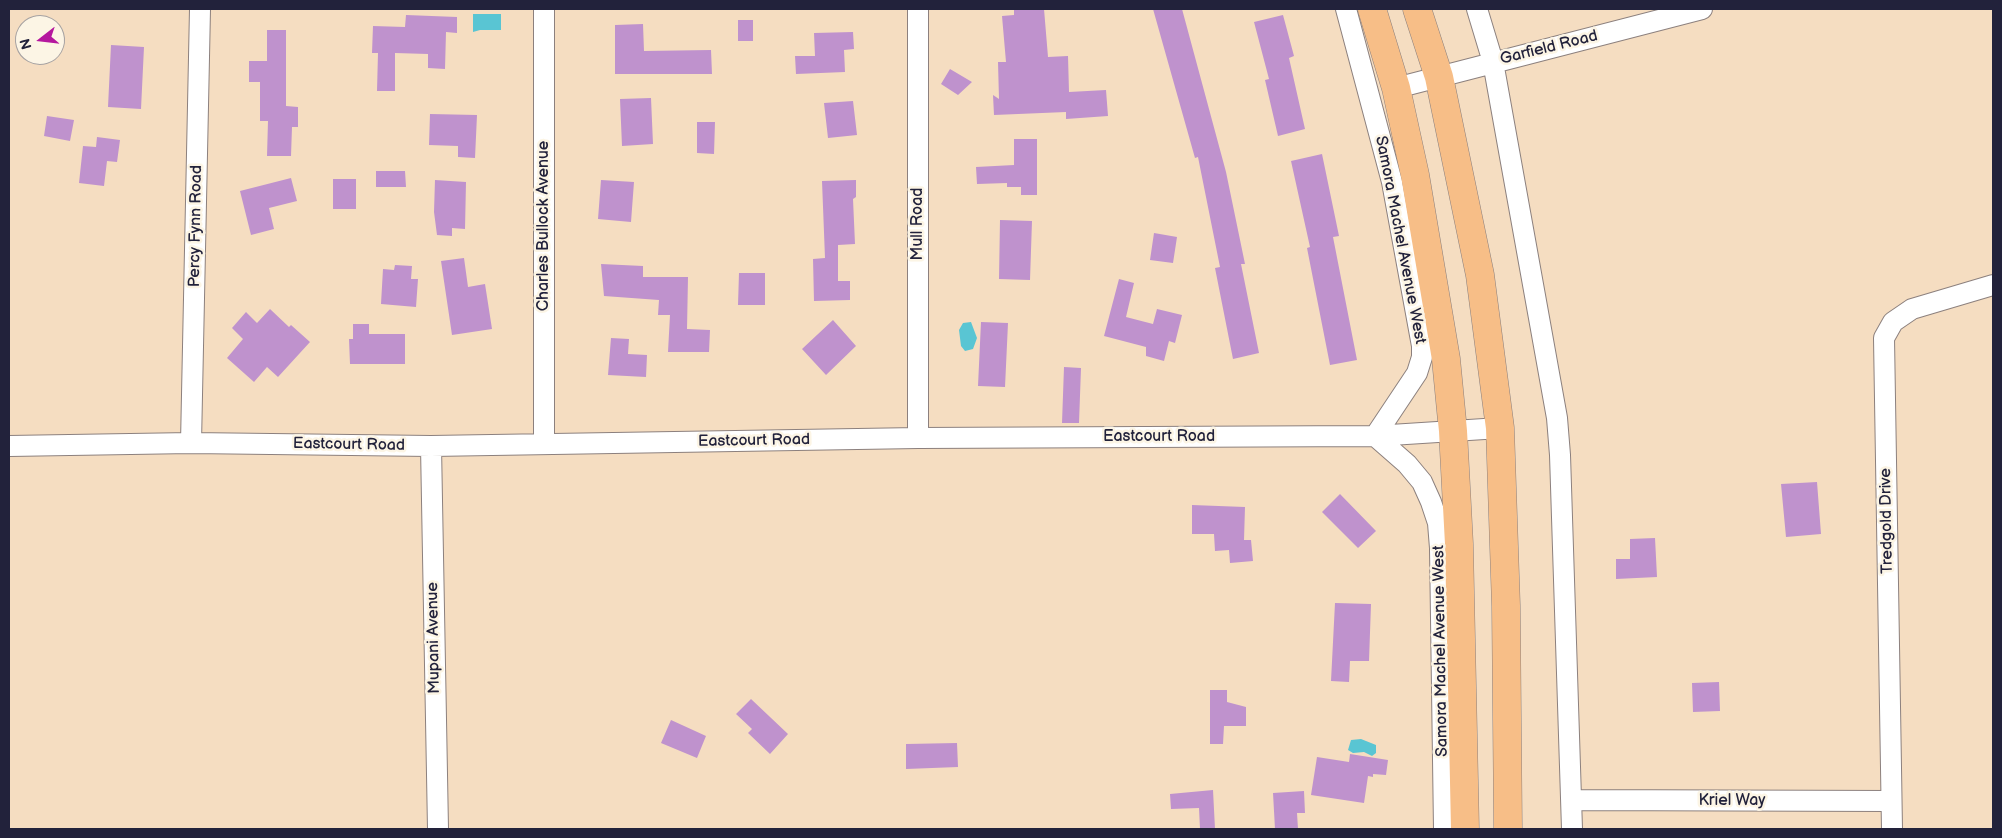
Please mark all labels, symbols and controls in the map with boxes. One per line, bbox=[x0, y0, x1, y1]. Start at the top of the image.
north arrow bbox=[15, 15, 65, 65]
street label: Garfield Road bbox=[1498, 27, 1600, 69]
text: N bbox=[16, 37, 36, 51]
street label: Samora Machel Avenue West bbox=[1370, 134, 1430, 346]
street label: Charles Bullock Avenue bbox=[534, 141, 554, 311]
street label: Percy Fynn Road bbox=[185, 165, 207, 287]
street label: Mull Road bbox=[908, 188, 928, 260]
street label: Eastcourt Road bbox=[1103, 427, 1215, 447]
street label: Eastcourt Road bbox=[698, 430, 810, 452]
street label: Eastcourt Road bbox=[293, 434, 405, 456]
street label: Tredgold Drive bbox=[1876, 468, 1898, 574]
street label: Samora Machel Avenue West bbox=[1430, 545, 1452, 757]
street label: Mupani Avenue bbox=[423, 582, 445, 694]
street label: Kriel Way bbox=[1698, 791, 1766, 811]

